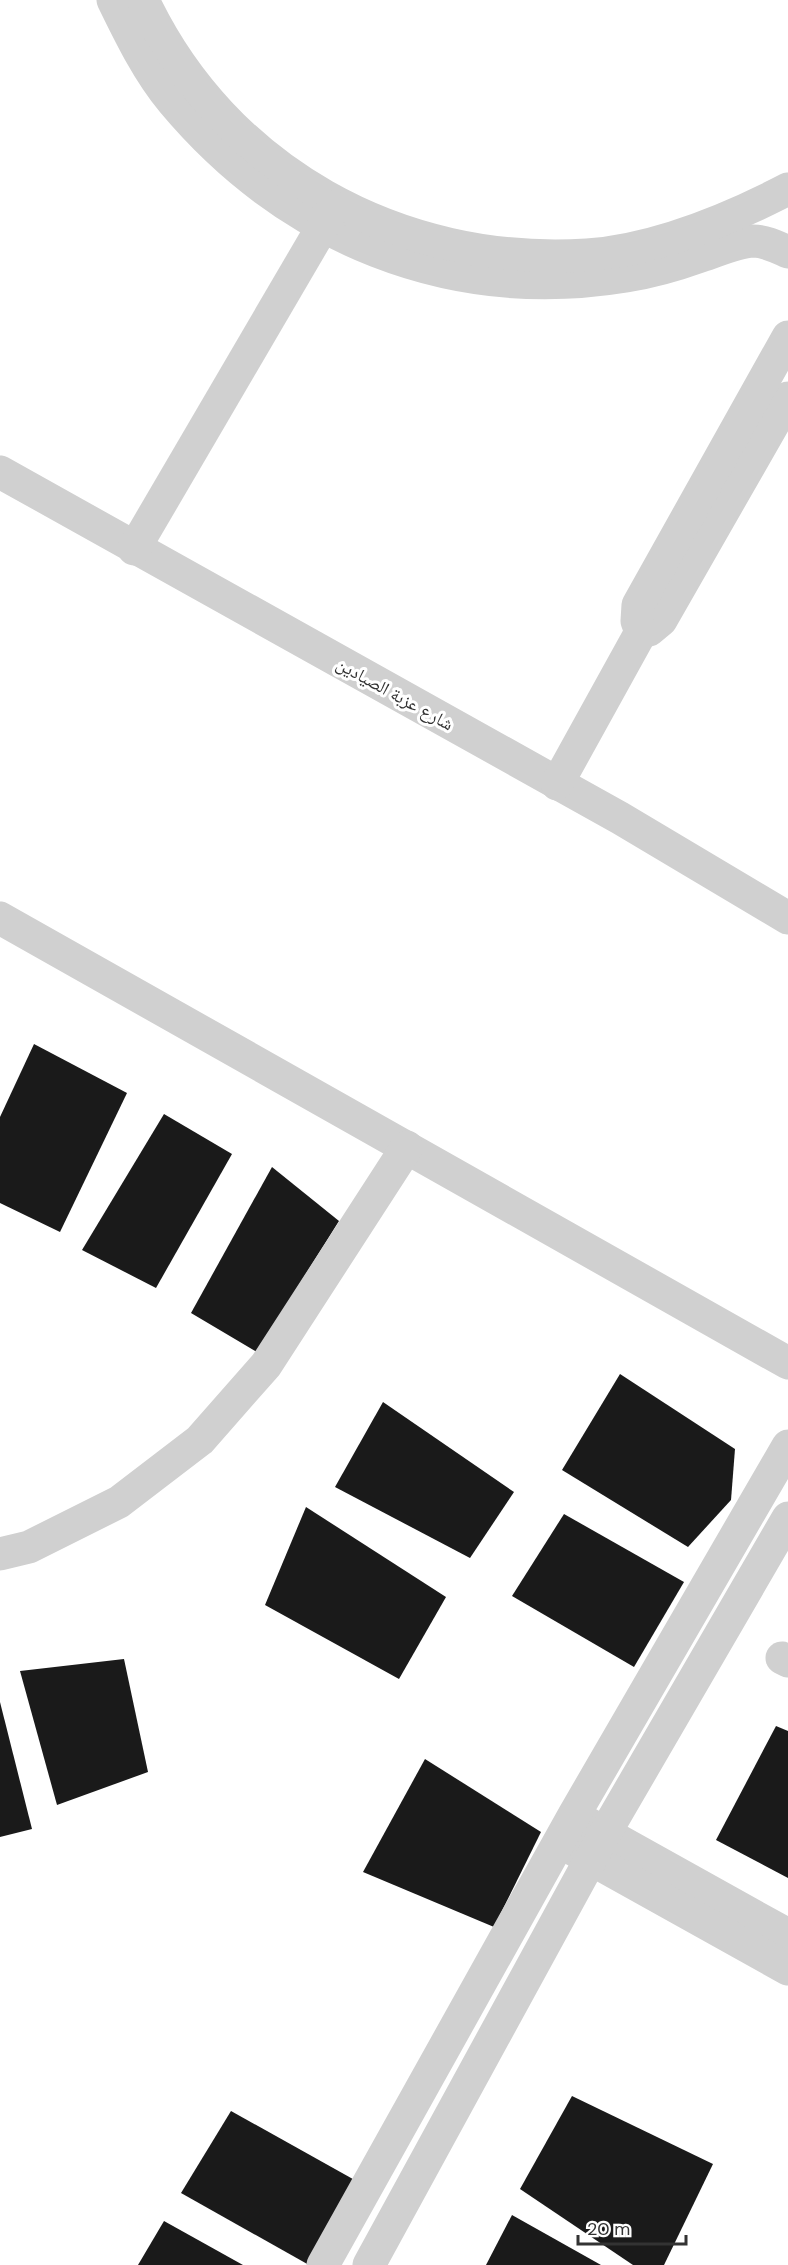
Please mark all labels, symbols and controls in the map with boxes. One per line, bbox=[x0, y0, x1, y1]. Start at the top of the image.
street label: شارع عزبة الصيادين bbox=[332, 652, 458, 736]
scale bar bbox=[578, 2208, 686, 2246]
text: 20 m bbox=[587, 2217, 630, 2241]

